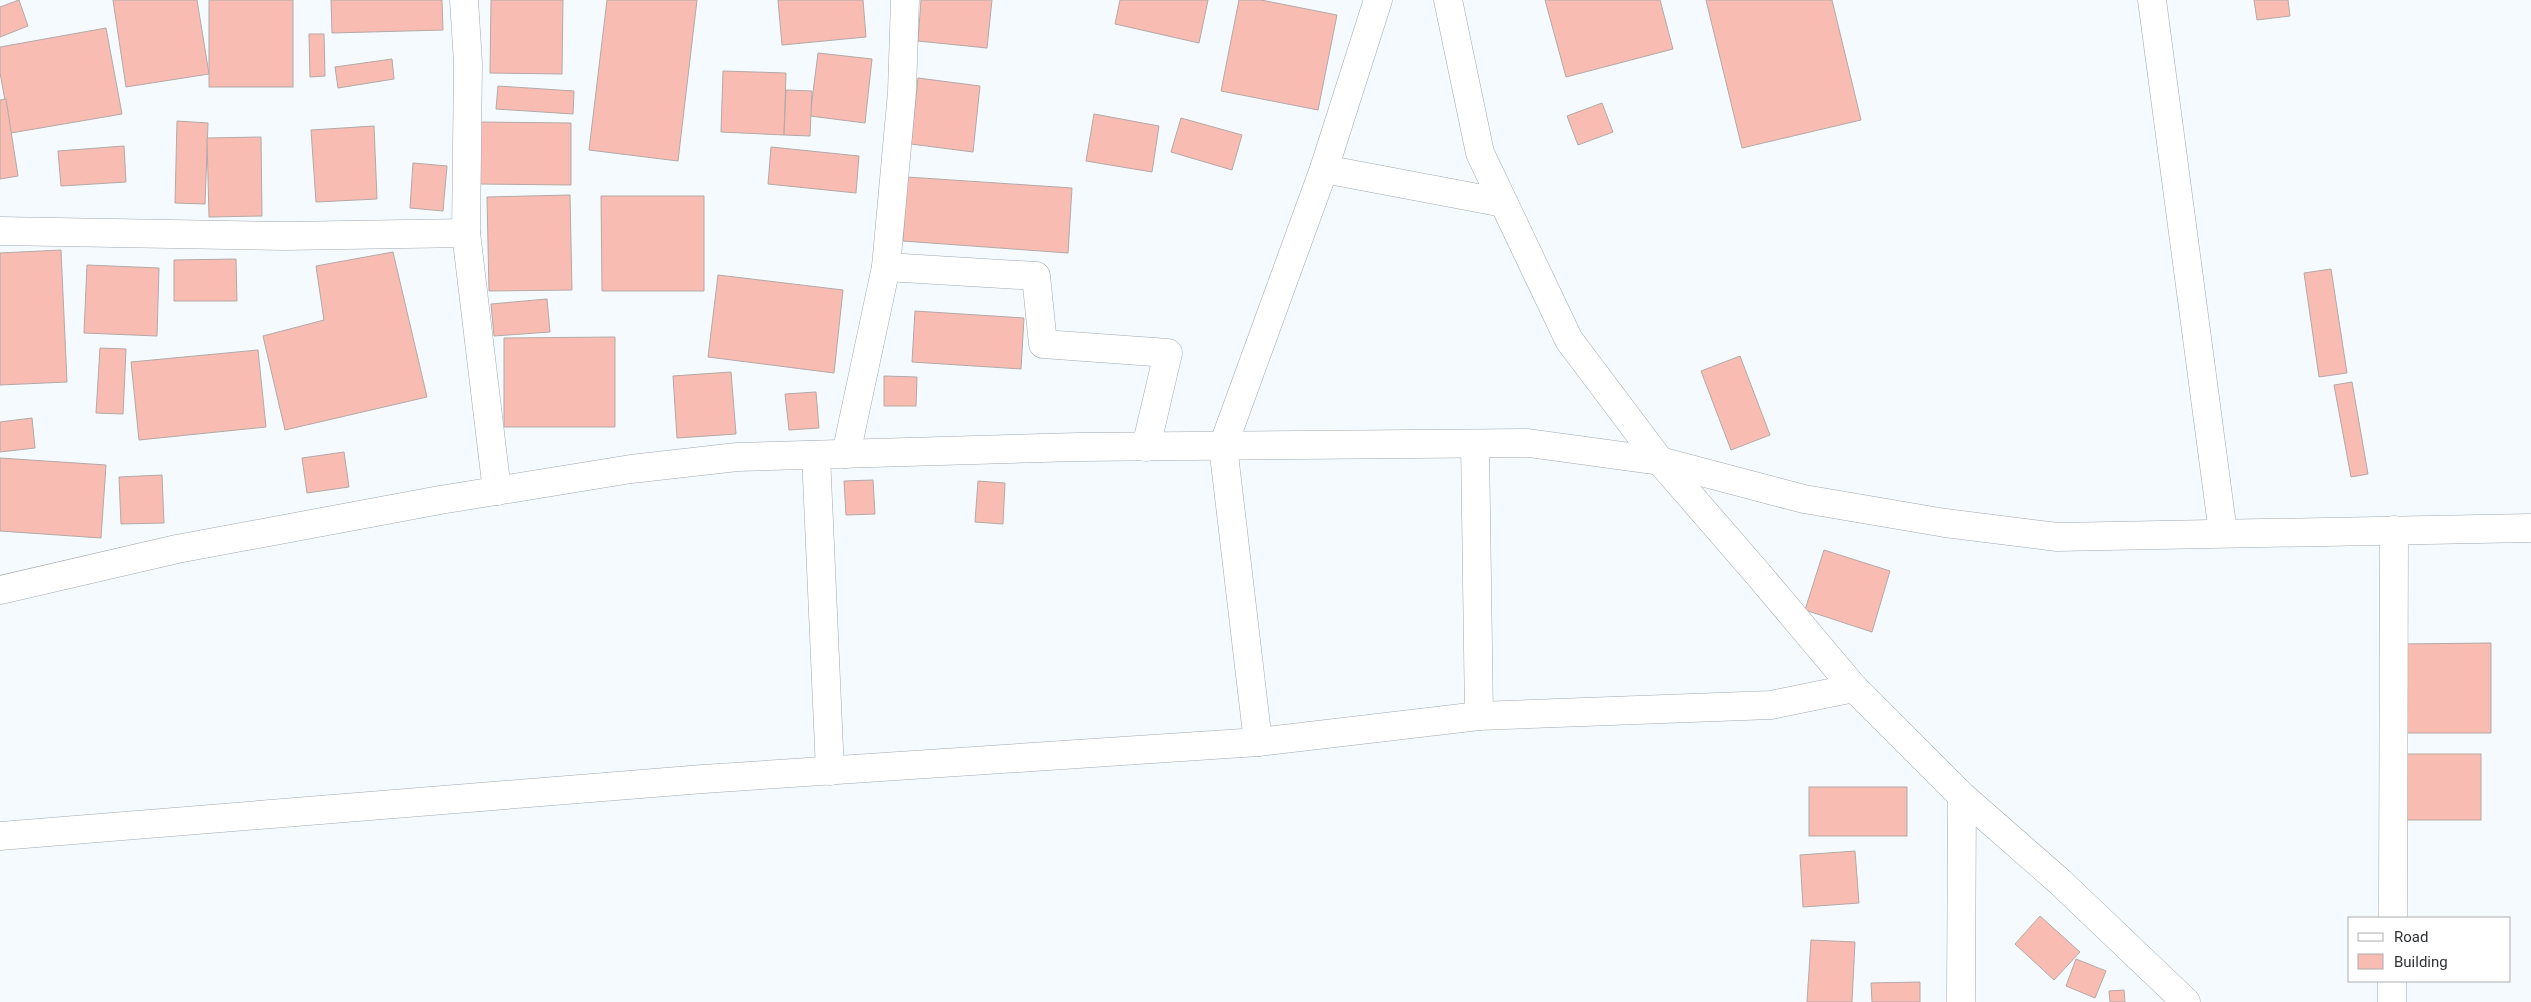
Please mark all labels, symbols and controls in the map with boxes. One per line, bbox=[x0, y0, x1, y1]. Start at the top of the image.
legend bbox=[2348, 917, 2511, 982]
text: Road bbox=[2394, 928, 2428, 946]
text: Building bbox=[2394, 953, 2448, 971]

